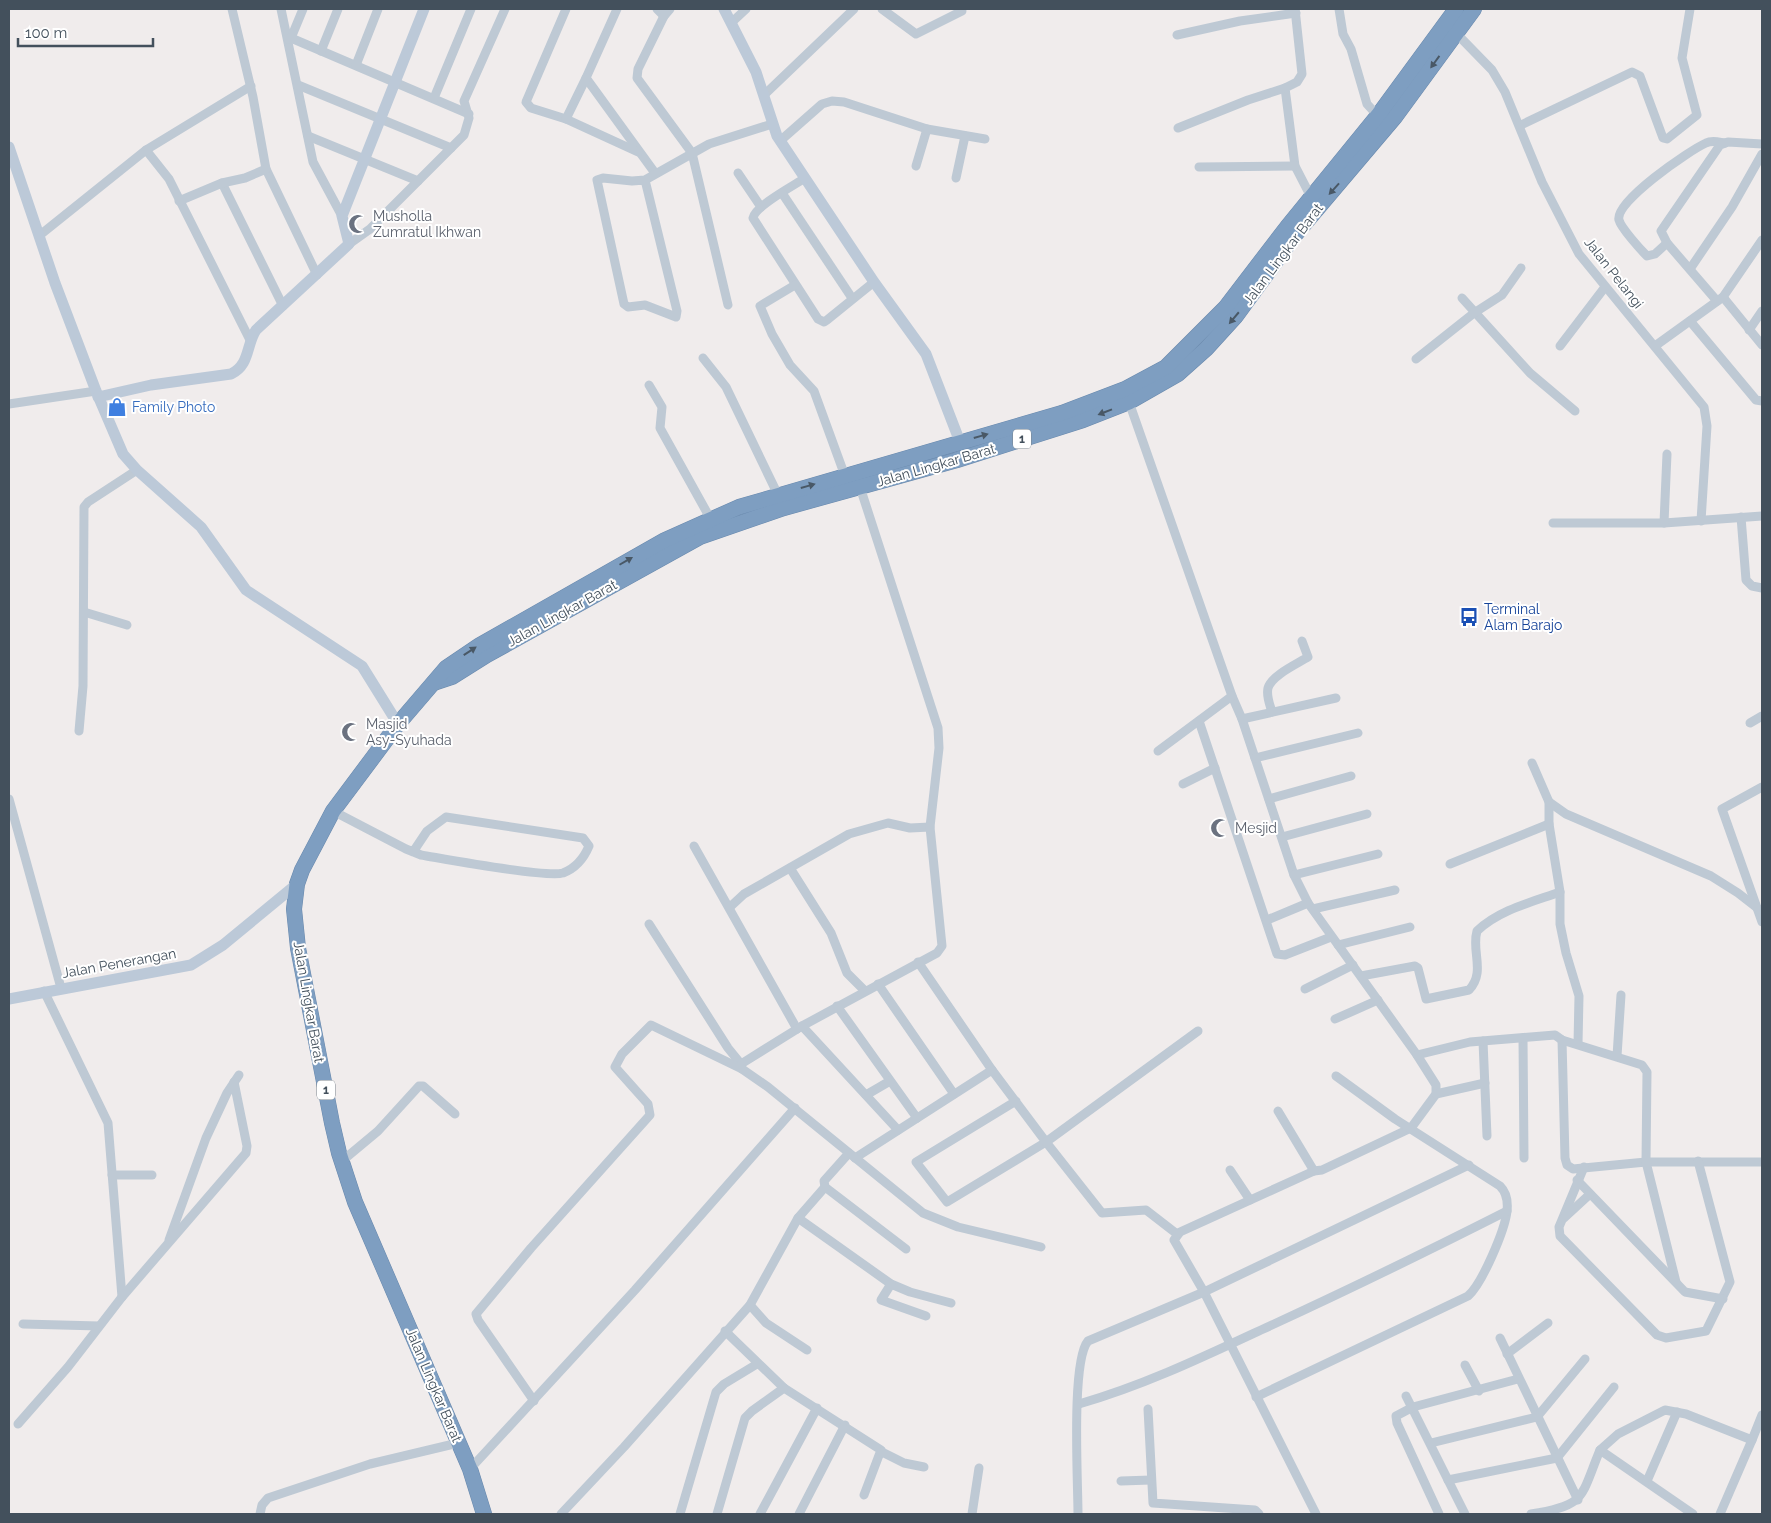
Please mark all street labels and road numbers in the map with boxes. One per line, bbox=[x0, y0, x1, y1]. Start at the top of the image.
street label: Jalan Lingkar Barat bbox=[1240, 200, 1327, 308]
street label: Jalan Pelangi bbox=[1581, 234, 1647, 312]
road number: 1 bbox=[1013, 429, 1031, 448]
street label: Jalan Lingkar Barat bbox=[875, 440, 997, 490]
street label: Jalan Lingkar Barat bbox=[504, 576, 620, 650]
street label: Jalan Lingkar Barat bbox=[290, 940, 328, 1064]
street label: Jalan Penerangan bbox=[61, 945, 177, 981]
road number: 1 bbox=[317, 1080, 335, 1100]
street label: Jalan Lingkar Barat bbox=[403, 1325, 465, 1445]

